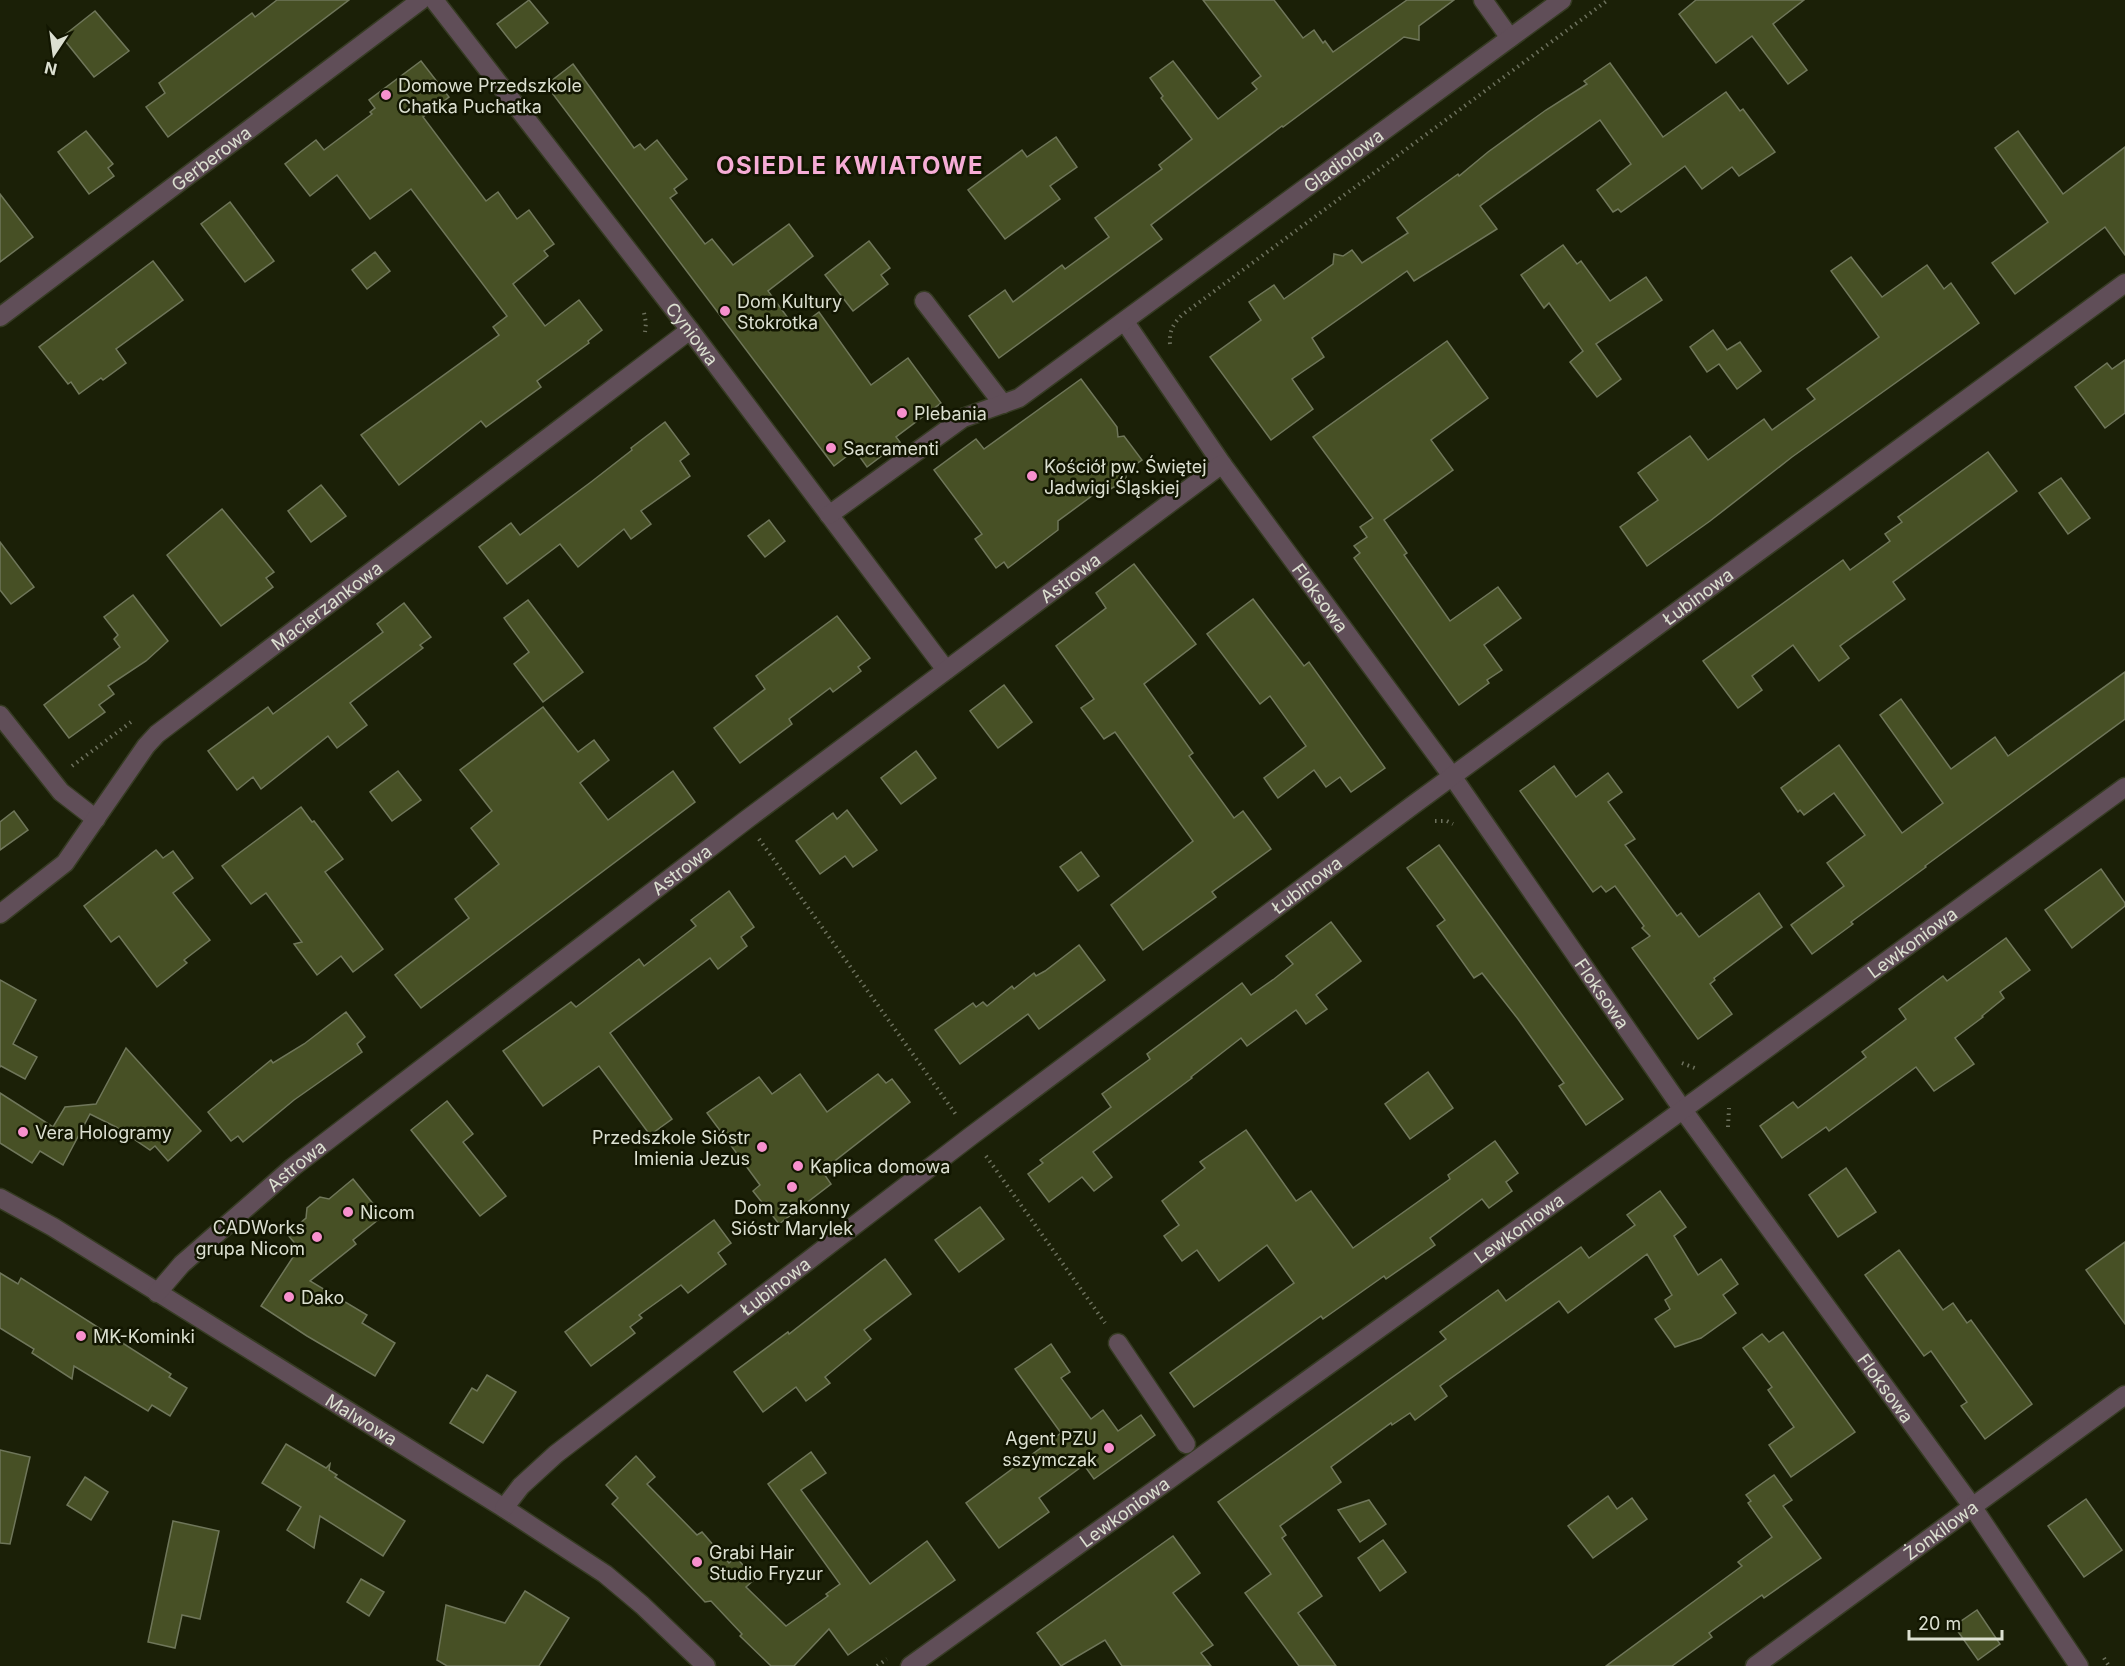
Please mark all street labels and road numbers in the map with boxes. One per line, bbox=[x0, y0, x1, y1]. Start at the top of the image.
street label: Gerberowa bbox=[167, 121, 255, 195]
street label: Gladiolowa bbox=[1299, 124, 1387, 196]
street label: Cyniowa bbox=[662, 298, 723, 369]
street label: Astrowa bbox=[1036, 548, 1104, 607]
street label: Macierzankowa bbox=[267, 557, 386, 654]
street label: Floksowa bbox=[1288, 559, 1353, 636]
street label: Łubinowa bbox=[1658, 564, 1737, 629]
street label: Astrowa bbox=[647, 840, 715, 899]
street label: Łubinowa bbox=[1267, 852, 1346, 918]
street label: Lewkoniowa bbox=[1863, 903, 1961, 982]
street label: Floksowa bbox=[1571, 954, 1634, 1033]
street label: Astrowa bbox=[262, 1135, 330, 1196]
street label: Lewkoniowa bbox=[1470, 1189, 1568, 1267]
street label: Łubinowa bbox=[736, 1253, 814, 1320]
street label: Floksowa bbox=[1854, 1349, 1918, 1427]
street label: Malwowa bbox=[322, 1389, 401, 1449]
street label: Lewkoniowa bbox=[1075, 1472, 1173, 1551]
street label: Żonkilowa bbox=[1899, 1496, 1982, 1564]

